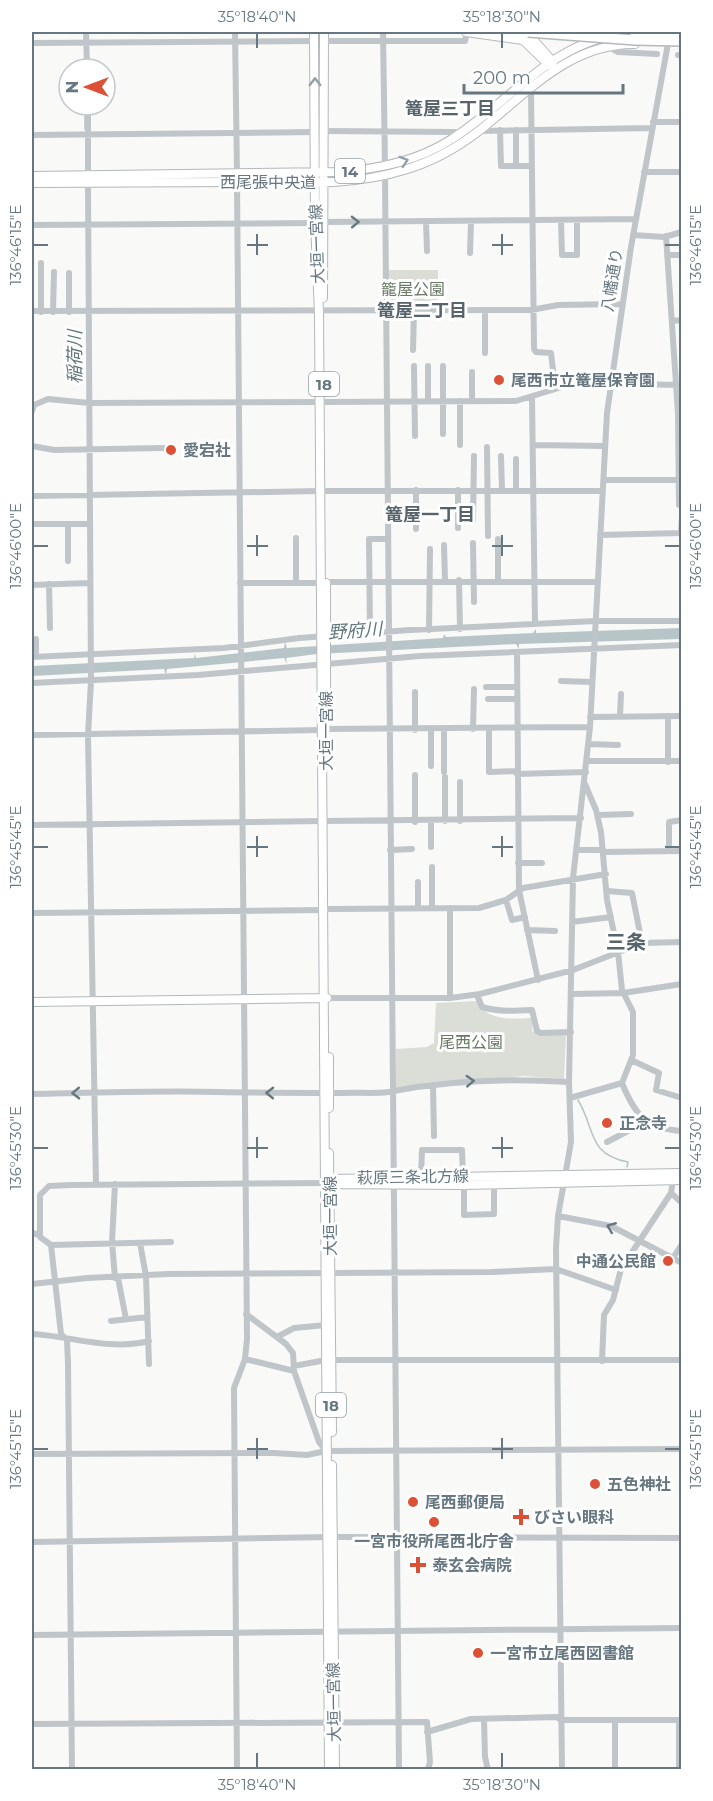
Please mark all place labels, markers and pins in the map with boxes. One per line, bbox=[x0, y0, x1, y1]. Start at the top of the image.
place label: 尾西市立篭屋保育園 bbox=[511, 371, 655, 390]
marker: 尾西市立篭屋保育園 bbox=[492, 373, 506, 387]
place label: 愛宕社 bbox=[183, 441, 231, 460]
marker: 愛宕社 bbox=[164, 443, 178, 457]
place label: 正念寺 bbox=[619, 1114, 667, 1133]
marker: 正念寺 bbox=[600, 1116, 614, 1130]
place label: 中通公民館 bbox=[576, 1252, 656, 1271]
marker: 中通公民館 bbox=[661, 1254, 675, 1268]
place label: 五色神社 bbox=[607, 1475, 671, 1494]
marker: 五色神社 bbox=[588, 1477, 602, 1491]
place label: 尾西郵便局 bbox=[425, 1493, 505, 1512]
marker: 尾西郵便局 bbox=[406, 1495, 420, 1509]
marker: びさい眼科 bbox=[512, 1508, 530, 1526]
place label: びさい眼科 bbox=[534, 1508, 614, 1527]
marker: 一宮市役所尾西北庁舎 bbox=[427, 1515, 441, 1529]
place label: 一宮市役所尾西北庁舎 bbox=[354, 1532, 514, 1551]
marker: 泰玄会病院 bbox=[409, 1556, 427, 1574]
place label: 泰玄会病院 bbox=[432, 1556, 512, 1575]
place label: 一宮市立尾西図書館 bbox=[490, 1644, 634, 1663]
marker: 一宮市立尾西図書館 bbox=[471, 1646, 485, 1660]

